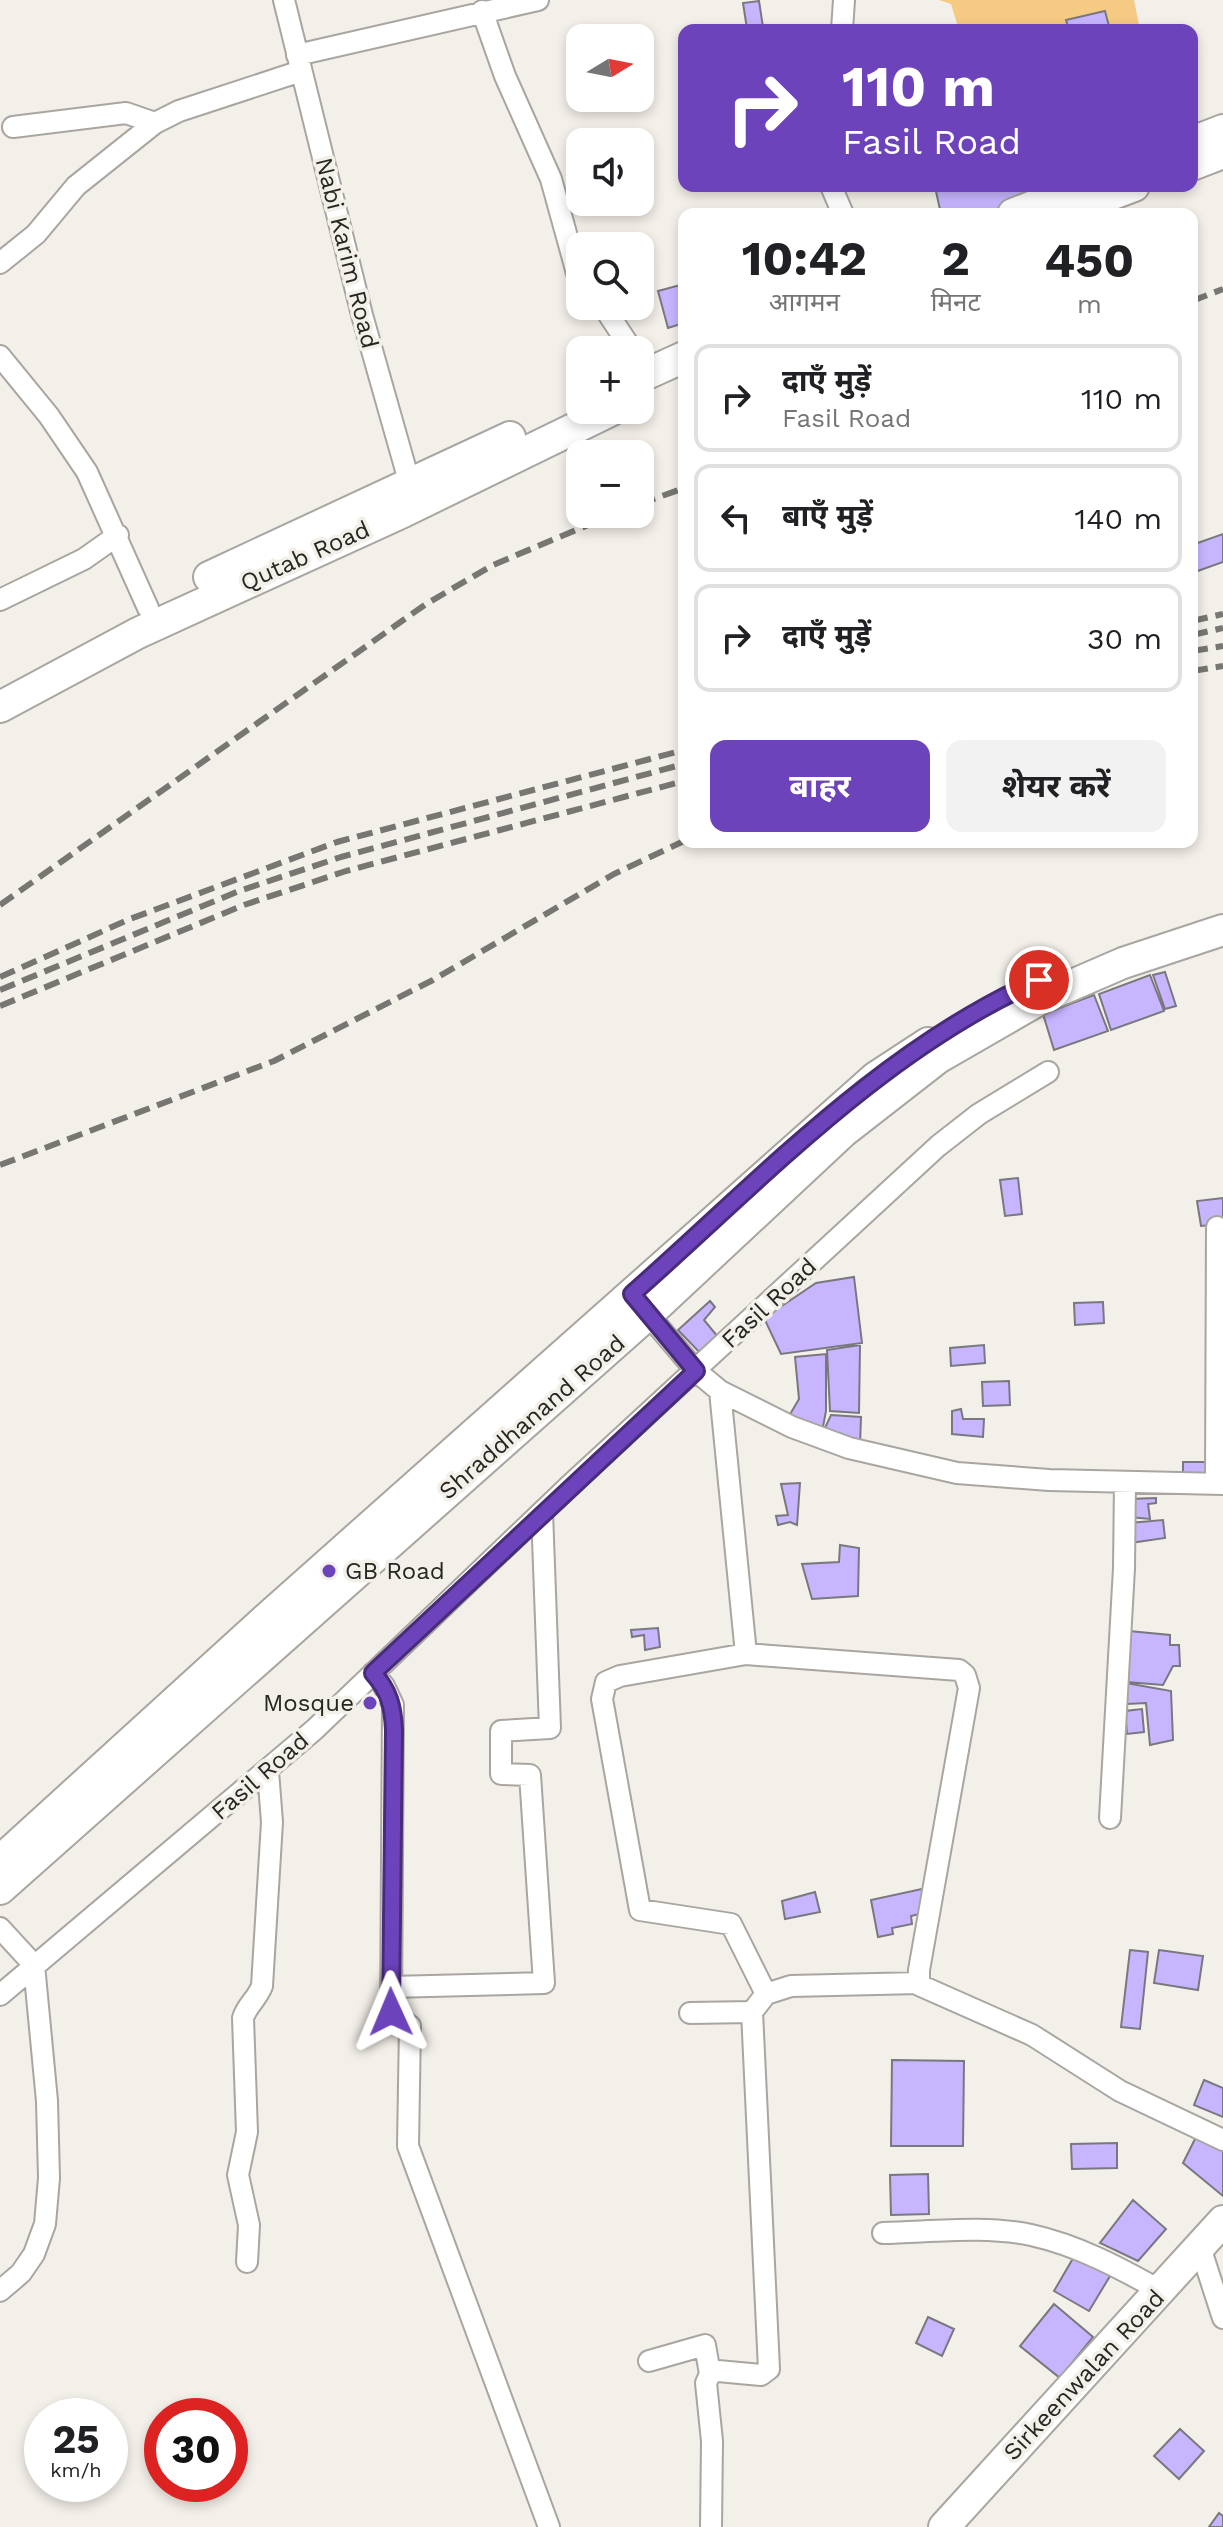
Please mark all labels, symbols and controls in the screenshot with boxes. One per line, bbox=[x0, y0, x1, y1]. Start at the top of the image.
north arrow bbox=[566, 24, 654, 112]
map controls bbox=[566, 24, 654, 528]
text: 110 m bbox=[842, 54, 995, 120]
icon: right bbox=[710, 56, 814, 160]
text: Fasil Road bbox=[842, 121, 1021, 163]
button: sound bbox=[566, 128, 654, 216]
street label: Nabi Karim Road bbox=[310, 155, 384, 351]
text: 10:42 bbox=[742, 230, 867, 287]
text: 2 bbox=[941, 230, 970, 287]
button: search bbox=[566, 232, 654, 320]
text: 450 bbox=[1044, 232, 1134, 289]
text: आगमन bbox=[769, 287, 840, 317]
text: मिनट bbox=[931, 287, 981, 317]
text: m bbox=[1077, 289, 1102, 319]
button: + bbox=[566, 336, 654, 424]
text: दाएँ मुड़ें bbox=[782, 363, 871, 398]
icon: right bbox=[714, 376, 758, 420]
text: 110 m bbox=[1081, 381, 1162, 416]
text: Fasil Road bbox=[782, 403, 911, 433]
button: − bbox=[566, 440, 654, 528]
icon: left bbox=[714, 496, 758, 540]
text: बाएँ मुड़ें bbox=[782, 498, 873, 533]
text: 140 m bbox=[1074, 501, 1162, 536]
street label: Qutab Road bbox=[236, 515, 374, 597]
icon: right bbox=[714, 616, 758, 660]
text: दाएँ मुड़ें bbox=[782, 618, 871, 653]
text: 30 m bbox=[1087, 621, 1162, 656]
button: बाहर bbox=[710, 740, 930, 832]
button: शेयर करें bbox=[946, 740, 1166, 832]
pin bbox=[1005, 946, 1073, 1014]
icon: arrive bbox=[1017, 958, 1061, 1002]
street label: Fasil Road bbox=[716, 1252, 822, 1354]
street label: Shraddhanand Road bbox=[433, 1329, 631, 1505]
place label: GB Road bbox=[345, 1557, 445, 1585]
marker: GB Road bbox=[320, 1562, 338, 1580]
place label: Mosque bbox=[263, 1689, 354, 1717]
marker: Mosque bbox=[361, 1694, 379, 1712]
street label: Fasil Road bbox=[206, 1726, 314, 1826]
position arrow bbox=[349, 1970, 433, 2054]
street label: Sirkeenwalan Road bbox=[998, 2284, 1170, 2466]
speed limit sign: 30 bbox=[144, 2398, 248, 2502]
text: 25 bbox=[52, 2416, 100, 2463]
text: km/h bbox=[50, 2458, 102, 2482]

